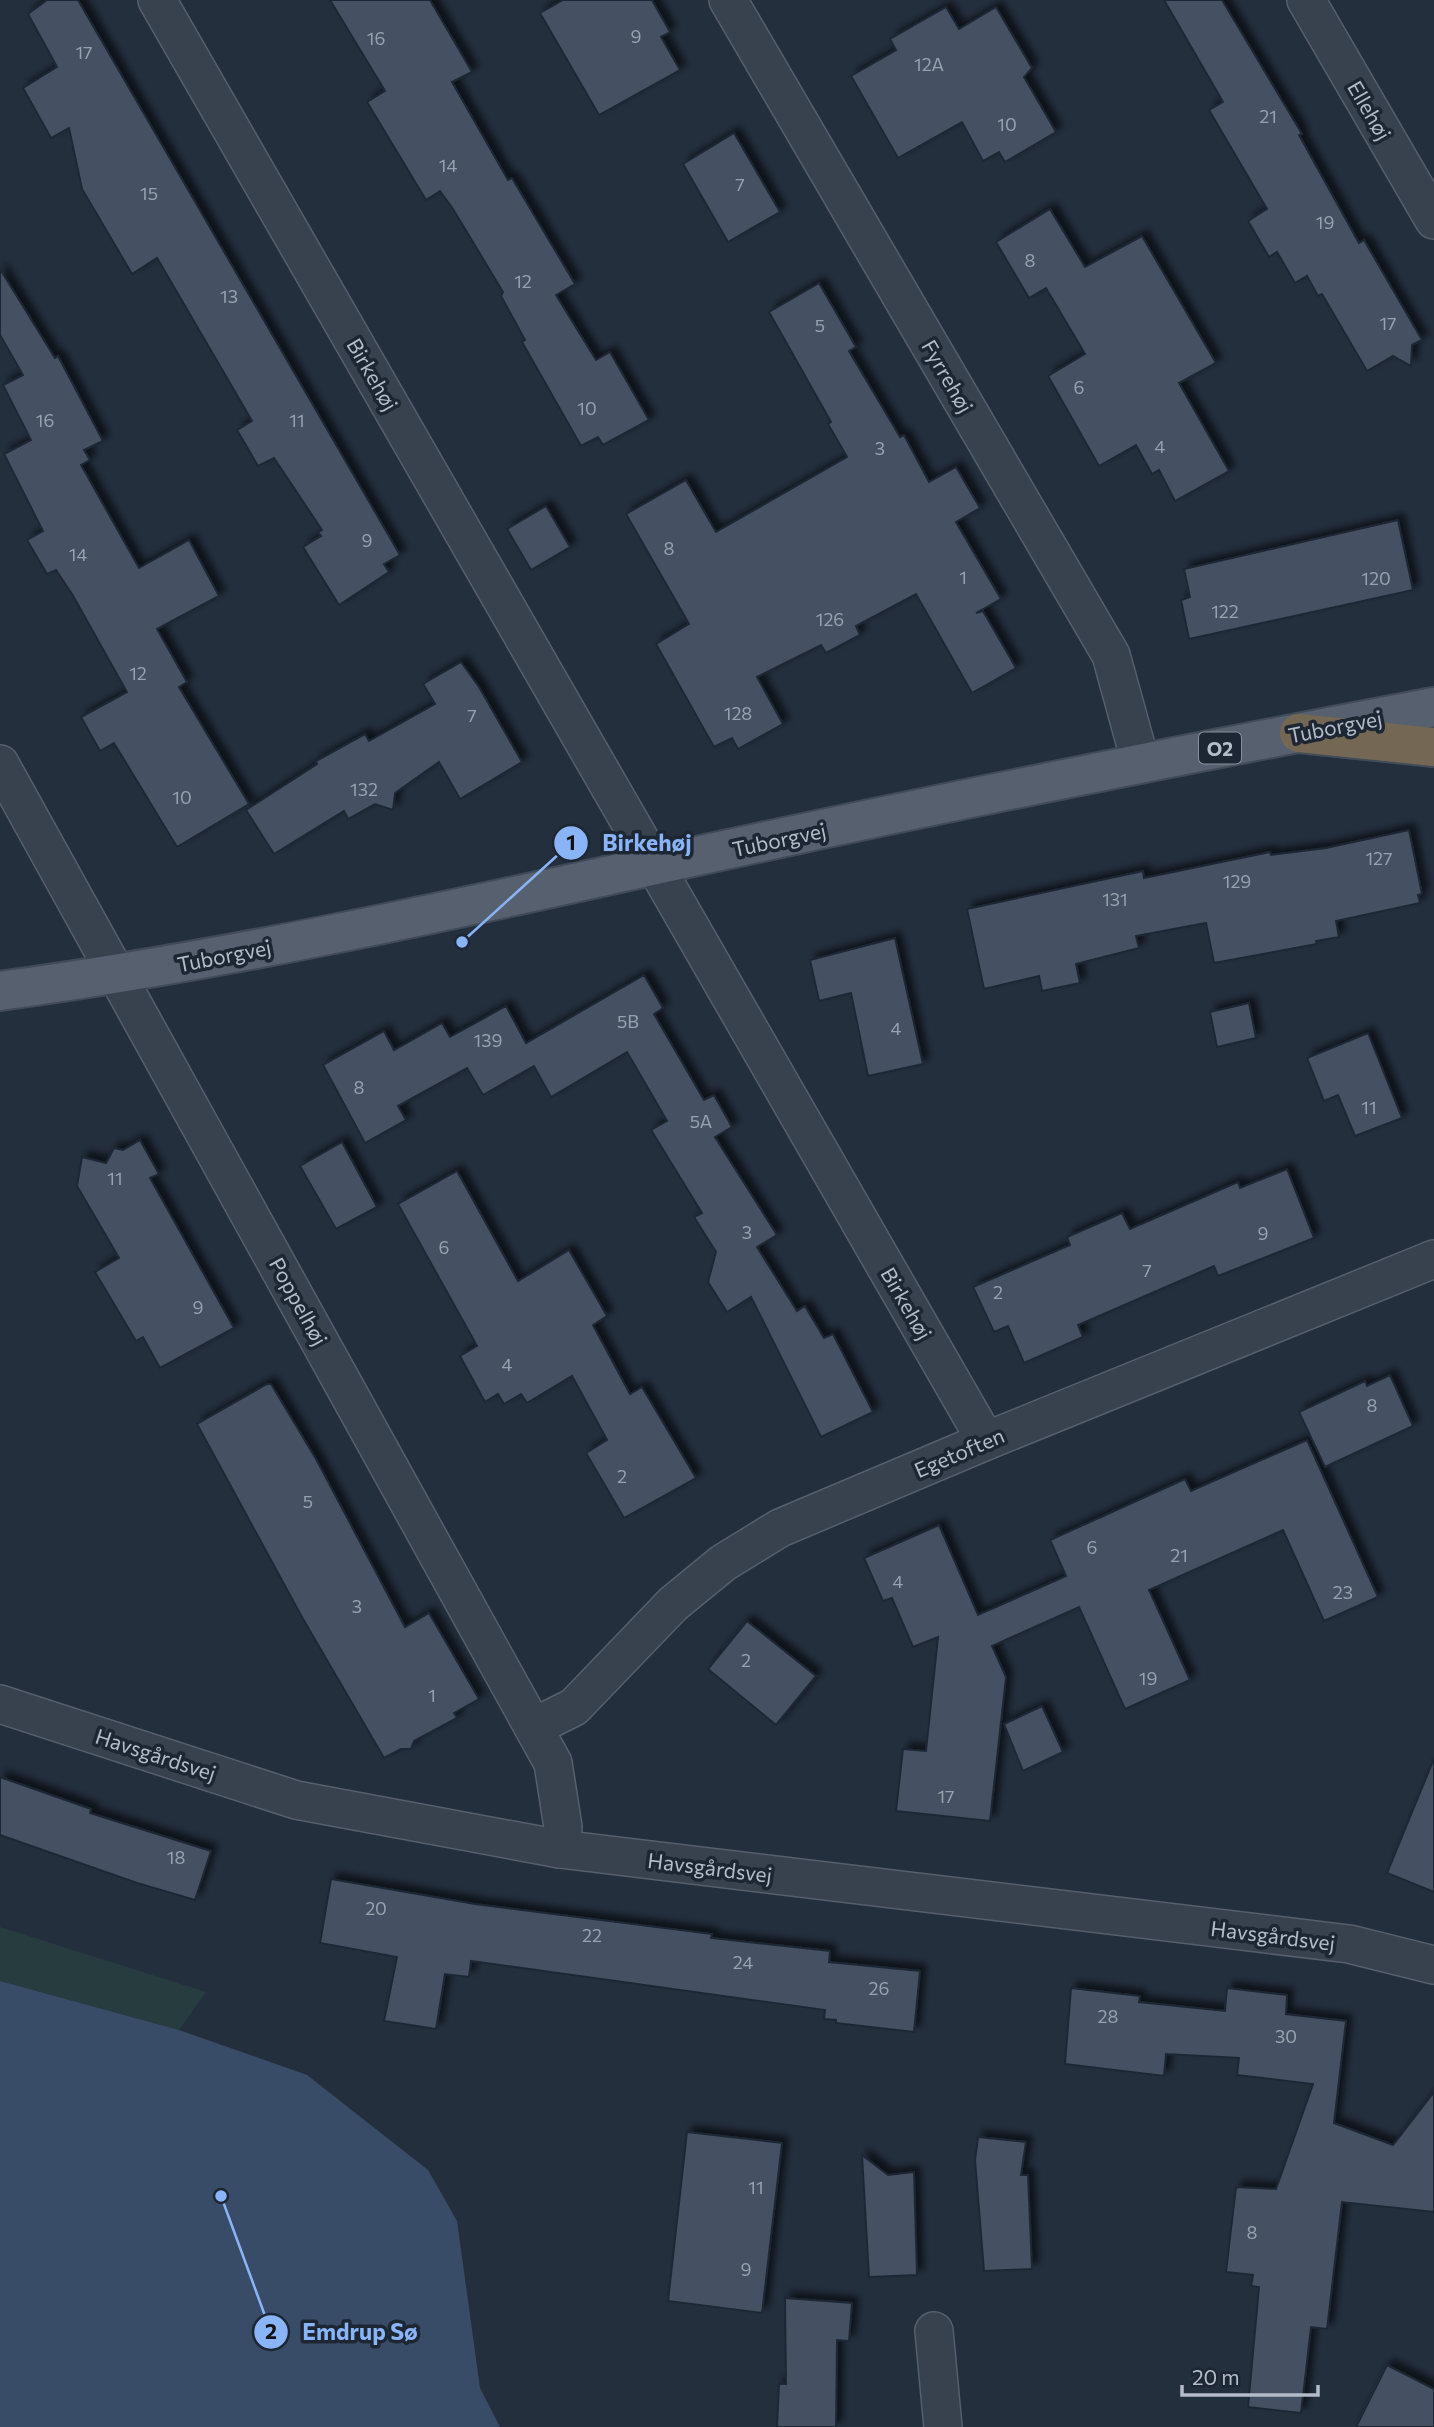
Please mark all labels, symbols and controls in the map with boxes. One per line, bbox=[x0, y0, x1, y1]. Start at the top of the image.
house number: 9 bbox=[631, 25, 641, 47]
house number: 16 bbox=[367, 27, 385, 49]
house number: 17 bbox=[75, 41, 93, 63]
house number: 12A bbox=[914, 53, 944, 75]
street label: Ellehøj bbox=[1343, 76, 1397, 144]
house number: 21 bbox=[1259, 105, 1277, 127]
house number: 10 bbox=[997, 113, 1017, 135]
house number: 14 bbox=[439, 154, 457, 176]
house number: 7 bbox=[735, 173, 745, 195]
house number: 15 bbox=[140, 182, 158, 204]
house number: 19 bbox=[1316, 211, 1334, 233]
house number: 8 bbox=[1025, 249, 1036, 271]
house number: 12 bbox=[514, 270, 532, 292]
house number: 13 bbox=[220, 285, 238, 307]
house number: 17 bbox=[1379, 312, 1397, 334]
house number: 5 bbox=[815, 314, 825, 336]
street label: Birkehøj bbox=[342, 333, 404, 415]
street label: Fyrrehøj bbox=[917, 335, 979, 417]
house number: 6 bbox=[1074, 376, 1084, 398]
house number: 10 bbox=[577, 397, 597, 419]
house number: 16 bbox=[36, 409, 54, 431]
house number: 11 bbox=[289, 409, 305, 431]
house number: 4 bbox=[1155, 435, 1166, 457]
house number: 3 bbox=[875, 437, 885, 459]
house number: 9 bbox=[362, 529, 372, 551]
house number: 8 bbox=[664, 537, 675, 559]
house number: 14 bbox=[69, 543, 87, 565]
house number: 1 bbox=[959, 566, 967, 588]
house number: 120 bbox=[1361, 567, 1391, 589]
house number: 122 bbox=[1211, 600, 1239, 622]
house number: 126 bbox=[816, 608, 844, 630]
house number: 12 bbox=[129, 662, 147, 684]
house number: 128 bbox=[724, 702, 752, 724]
house number: 7 bbox=[467, 704, 477, 726]
street label: Tuborgvej bbox=[1286, 705, 1384, 747]
road number: O2 bbox=[1199, 733, 1241, 764]
house number: 132 bbox=[350, 778, 378, 800]
house number: 10 bbox=[172, 786, 192, 808]
street label: Tuborgvej bbox=[730, 817, 828, 861]
callout: Birkehøj bbox=[553, 821, 706, 865]
text: Birkehøj bbox=[602, 828, 692, 856]
text: 1 bbox=[566, 829, 576, 854]
house number: 127 bbox=[1365, 847, 1393, 869]
house number: 129 bbox=[1223, 870, 1251, 892]
house number: 131 bbox=[1102, 888, 1128, 910]
street label: Tuborgvej bbox=[175, 934, 273, 976]
house number: 5B bbox=[617, 1010, 639, 1032]
house number: 4 bbox=[891, 1017, 902, 1039]
house number: 139 bbox=[474, 1029, 502, 1051]
house number: 8 bbox=[354, 1076, 365, 1098]
house number: 11 bbox=[1361, 1096, 1377, 1118]
house number: 5A bbox=[690, 1110, 712, 1132]
house number: 11 bbox=[107, 1167, 123, 1189]
house number: 3 bbox=[742, 1221, 752, 1243]
house number: 9 bbox=[1258, 1222, 1268, 1244]
house number: 6 bbox=[439, 1236, 449, 1258]
street label: Poppelhøj bbox=[265, 1253, 333, 1349]
house number: 7 bbox=[1142, 1259, 1152, 1281]
street label: Birkehøj bbox=[876, 1262, 938, 1344]
house number: 2 bbox=[993, 1281, 1003, 1303]
house number: 9 bbox=[193, 1296, 203, 1318]
house number: 4 bbox=[502, 1353, 513, 1375]
house number: 8 bbox=[1367, 1394, 1378, 1416]
street label: Egetoften bbox=[910, 1422, 1008, 1482]
house number: 2 bbox=[617, 1465, 627, 1487]
house number: 5 bbox=[303, 1490, 313, 1512]
house number: 6 bbox=[1087, 1536, 1097, 1558]
house number: 21 bbox=[1170, 1544, 1188, 1566]
house number: 4 bbox=[893, 1570, 904, 1592]
house number: 23 bbox=[1333, 1581, 1353, 1603]
house number: 3 bbox=[352, 1595, 362, 1617]
house number: 2 bbox=[741, 1649, 751, 1671]
house number: 19 bbox=[1139, 1667, 1157, 1689]
house number: 1 bbox=[428, 1684, 436, 1706]
street label: Havsgårdsvej bbox=[93, 1723, 219, 1785]
house number: 17 bbox=[937, 1785, 955, 1807]
house number: 18 bbox=[167, 1846, 185, 1868]
street label: Havsgårdsvej bbox=[646, 1847, 774, 1887]
house number: 20 bbox=[365, 1897, 387, 1919]
street label: Havsgårdsvej bbox=[1209, 1915, 1337, 1955]
house number: 22 bbox=[582, 1924, 602, 1946]
house number: 24 bbox=[733, 1951, 753, 1973]
house number: 26 bbox=[869, 1977, 889, 1999]
house number: 28 bbox=[1098, 2005, 1119, 2027]
house number: 30 bbox=[1275, 2025, 1297, 2047]
house number: 11 bbox=[748, 2176, 764, 2198]
house number: 8 bbox=[1247, 2221, 1258, 2243]
house number: 9 bbox=[741, 2258, 751, 2280]
callout: Emdrup Sø bbox=[253, 2310, 432, 2354]
text: Emdrup Sø bbox=[302, 2317, 418, 2345]
text: 2 bbox=[265, 2318, 277, 2343]
scale bar bbox=[1182, 2354, 1318, 2398]
text: 20 m bbox=[1192, 2364, 1240, 2389]

